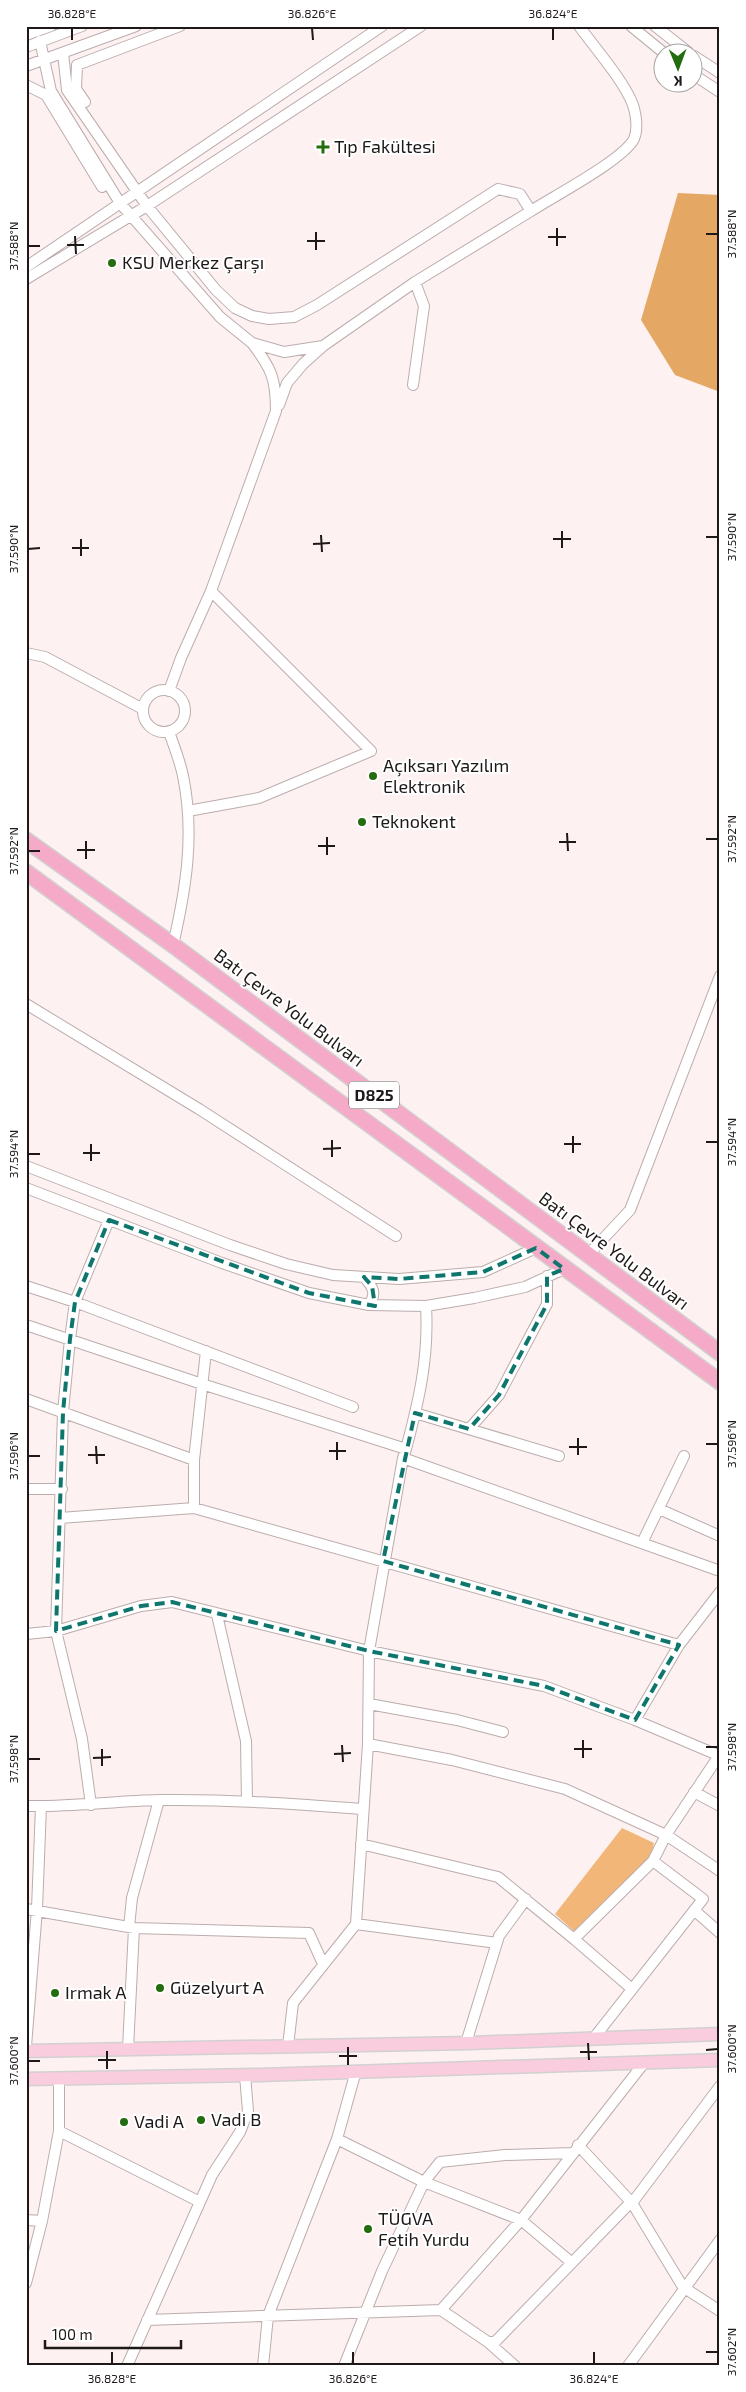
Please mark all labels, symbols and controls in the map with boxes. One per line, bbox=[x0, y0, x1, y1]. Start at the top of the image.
text: 36.828°E bbox=[48, 6, 97, 20]
text: 36.826°E bbox=[288, 6, 336, 20]
text: 36.824°E bbox=[529, 6, 578, 20]
north arrow bbox=[654, 42, 704, 92]
text: K bbox=[674, 73, 683, 90]
place label: Tıp Fakültesi bbox=[334, 135, 436, 157]
marker: Tıp Fakültesi bbox=[316, 140, 330, 154]
text: 37.588°N bbox=[724, 210, 738, 258]
text: 37.588°N bbox=[6, 222, 20, 270]
place label: KSU Merkez Çarşı bbox=[122, 251, 264, 274]
marker: KSU Merkez Çarşı bbox=[106, 257, 118, 269]
text: 37.590°N bbox=[724, 513, 738, 561]
text: 37.590°N bbox=[6, 525, 20, 573]
place label: Açıksarı Yazılım Elektronik bbox=[383, 754, 509, 797]
marker: Açıksarı Yazılım Elektronik bbox=[367, 770, 379, 782]
place label: Teknokent bbox=[372, 810, 456, 832]
text: 37.592°N bbox=[724, 815, 738, 863]
marker: Teknokent bbox=[356, 816, 368, 828]
text: 37.592°N bbox=[6, 827, 20, 875]
street label: Batı Çevre Yolu Bulvarı bbox=[210, 944, 369, 1072]
road number: D825 bbox=[349, 1082, 399, 1108]
text: 37.594°N bbox=[724, 1118, 738, 1166]
text: 37.594°N bbox=[6, 1130, 20, 1178]
street label: Batı Çevre Yolu Bulvarı bbox=[535, 1187, 694, 1315]
text: 37.596°N bbox=[724, 1420, 738, 1468]
text: 37.596°N bbox=[6, 1432, 20, 1480]
text: 37.598°N bbox=[724, 1723, 738, 1771]
text: 37.598°N bbox=[6, 1735, 20, 1783]
place label: Güzelyurt A bbox=[170, 1976, 265, 1998]
place label: Irmak A bbox=[65, 1981, 127, 2003]
marker: Güzelyurt A bbox=[154, 1982, 166, 1994]
marker: Irmak A bbox=[49, 1987, 61, 1999]
text: 37.600°N bbox=[724, 2024, 738, 2074]
text: 37.600°N bbox=[6, 2036, 20, 2086]
place label: Vadi B bbox=[211, 2108, 261, 2130]
place label: Vadi A bbox=[134, 2110, 185, 2132]
marker: Vadi B bbox=[195, 2114, 207, 2126]
marker: Vadi A bbox=[118, 2116, 130, 2128]
place label: TÜGVA Fetih Yurdu bbox=[378, 2207, 470, 2250]
marker: TÜGVA Fetih Yurdu bbox=[362, 2223, 374, 2235]
scale bar bbox=[45, 2317, 181, 2349]
text: 100 m bbox=[52, 2325, 93, 2343]
text: 37.602°N bbox=[724, 2328, 738, 2376]
text: 36.828°E bbox=[88, 2371, 137, 2385]
text: 36.826°E bbox=[329, 2371, 377, 2385]
text: 36.824°E bbox=[570, 2371, 619, 2385]

